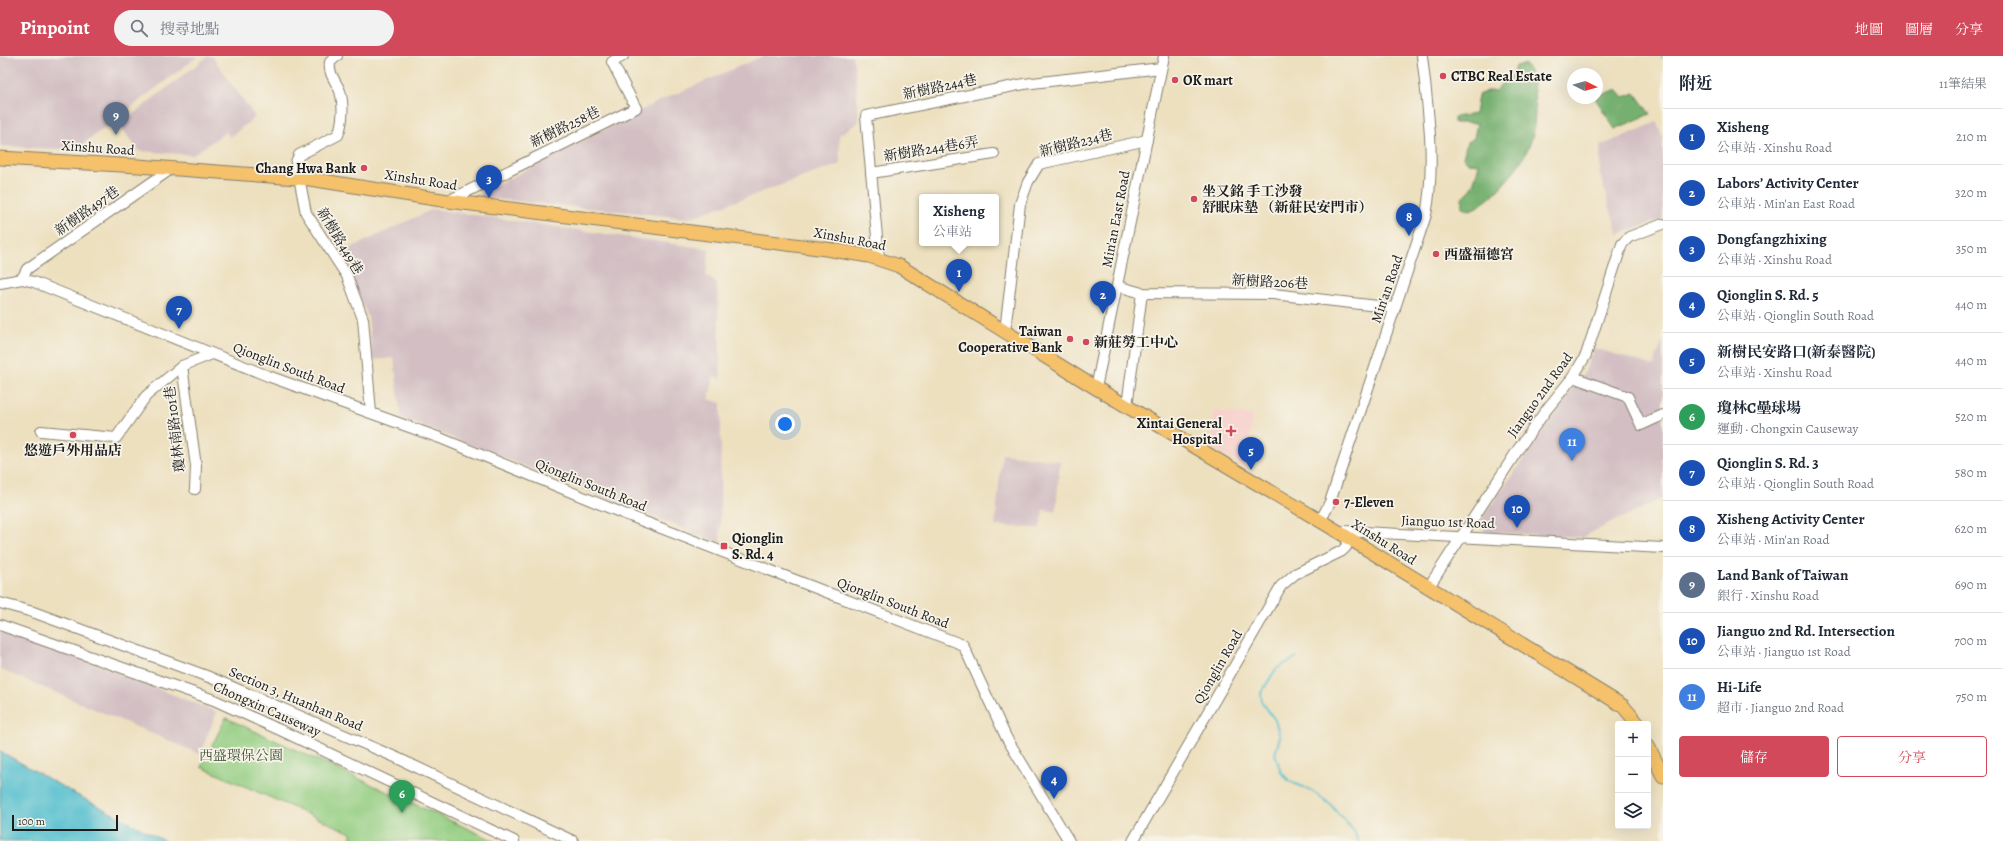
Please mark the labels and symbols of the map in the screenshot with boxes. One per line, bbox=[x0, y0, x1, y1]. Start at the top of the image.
place label: CTBC Real Estate bbox=[1451, 67, 1552, 86]
north arrow bbox=[1567, 68, 1603, 104]
street label: 新樹路244巷 bbox=[901, 70, 979, 104]
place label: OK mart bbox=[1183, 71, 1233, 90]
marker: CTBC Real Estate bbox=[1438, 71, 1448, 81]
marker: OK mart bbox=[1170, 75, 1180, 85]
pin: 9 bbox=[103, 102, 129, 135]
street label: 新樹路258巷 bbox=[527, 102, 603, 152]
street label: 新樹路234巷 bbox=[1037, 125, 1115, 161]
street label: 新樹路244巷6弄 bbox=[882, 132, 980, 166]
street label: Xinshu Road bbox=[61, 136, 136, 160]
place label: Chang Hwa Bank bbox=[255, 159, 357, 178]
marker: Chang Hwa Bank bbox=[359, 163, 369, 173]
street label: Xinshu Road bbox=[383, 165, 459, 195]
pin: 3 bbox=[476, 165, 502, 198]
street label: Min'an East Road bbox=[1097, 168, 1135, 269]
street label: 新樹路497巷 bbox=[51, 182, 123, 240]
place label: 坐又銘 手工沙發 舒眠床墊 （新莊民安門市） bbox=[1202, 182, 1372, 217]
marker: 坐又銘 手工沙發 舒眠床墊 （新莊民安門市） bbox=[1189, 194, 1199, 204]
pin: 8 bbox=[1396, 203, 1422, 236]
street label: 新樹路449巷 bbox=[313, 204, 367, 278]
street label: Xinshu Road bbox=[812, 223, 888, 255]
place label: 西盛福德宮 bbox=[1444, 245, 1514, 264]
marker: 西盛福德宮 bbox=[1431, 249, 1441, 259]
street label: Min'an Road bbox=[1366, 252, 1408, 326]
pin: 1 bbox=[946, 259, 972, 292]
street label: 新樹路206巷 bbox=[1231, 271, 1309, 293]
pin: 2 bbox=[1090, 281, 1116, 314]
pin: 7 bbox=[166, 296, 192, 329]
place label: Taiwan Cooperative Bank bbox=[958, 322, 1063, 357]
place label: 新莊勞工中心 bbox=[1094, 333, 1178, 352]
marker: Taiwan Cooperative Bank bbox=[1065, 334, 1075, 344]
marker: 新莊勞工中心 bbox=[1081, 337, 1091, 347]
street label: Qionglin South Road bbox=[230, 338, 348, 398]
street label: Jianguo 2nd Road bbox=[1503, 348, 1578, 441]
street label: 瓊林南路101巷 bbox=[160, 385, 190, 473]
your location bbox=[775, 414, 795, 434]
place label: Xintai General Hospital bbox=[1137, 414, 1222, 449]
marker: Xintai General Hospital bbox=[1225, 425, 1237, 437]
pin: 11 bbox=[1559, 428, 1585, 461]
marker: 悠遊戶外用品店 bbox=[68, 430, 78, 440]
pin: 5 bbox=[1238, 437, 1264, 470]
place label: 悠遊戶外用品店 bbox=[24, 441, 122, 460]
street label: Qionglin South Road bbox=[532, 454, 650, 516]
place label: 7-Eleven bbox=[1344, 493, 1394, 512]
pin: 10 bbox=[1504, 495, 1530, 528]
marker: 7-Eleven bbox=[1331, 497, 1341, 507]
street label: Jianguo 1st Road bbox=[1401, 511, 1496, 533]
street label: Xinshu Road bbox=[1348, 514, 1421, 570]
place label: Qionglin S. Rd. 4 bbox=[732, 529, 784, 564]
marker: Qionglin S. Rd. 4 bbox=[719, 541, 729, 551]
street label: Qionglin South Road bbox=[834, 573, 952, 633]
street label: Qionglin Road bbox=[1189, 626, 1247, 707]
street label: Section 3, Huanhan Road bbox=[226, 662, 366, 736]
street label: Chongxin Causeway bbox=[210, 677, 324, 742]
park label: 西盛環保公園 bbox=[199, 746, 283, 765]
pin: 4 bbox=[1041, 766, 1067, 799]
pin: 6 bbox=[389, 780, 415, 813]
scale bar bbox=[12, 813, 118, 832]

